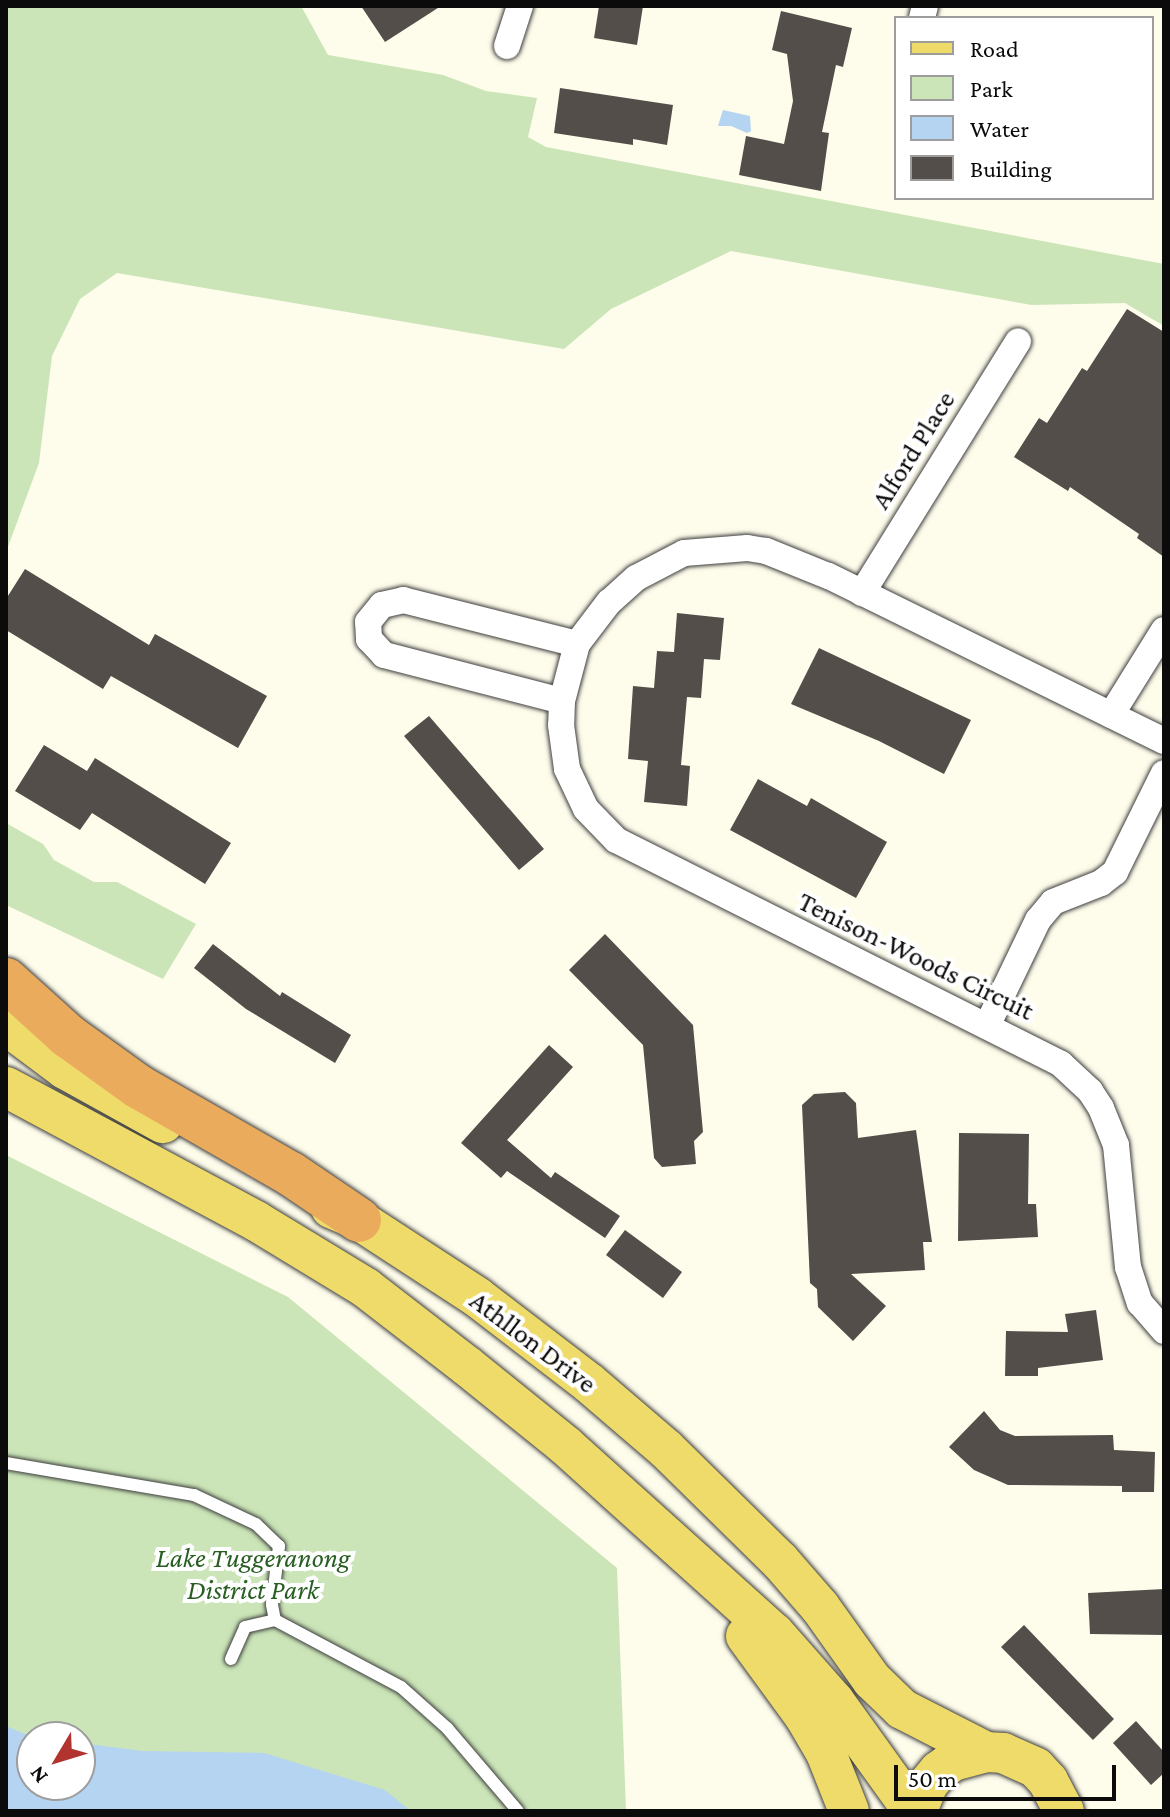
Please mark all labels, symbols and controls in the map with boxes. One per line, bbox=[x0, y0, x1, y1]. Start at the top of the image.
legend bbox=[894, 16, 1154, 200]
text: Road bbox=[970, 35, 1019, 62]
text: Park bbox=[970, 75, 1013, 102]
text: Water bbox=[970, 115, 1029, 142]
text: Building bbox=[970, 155, 1052, 182]
street label: Alford Place bbox=[864, 385, 962, 515]
street label: Tenison-Woods Circuit bbox=[793, 884, 1039, 1028]
street label: Athllon Drive bbox=[463, 1284, 603, 1400]
park label: Lake Tuggeranong District Park bbox=[156, 1541, 350, 1607]
north arrow bbox=[16, 1721, 96, 1801]
scale bar bbox=[898, 1749, 1120, 1799]
text: N bbox=[24, 1761, 53, 1788]
text: 50 m bbox=[908, 1765, 957, 1792]

